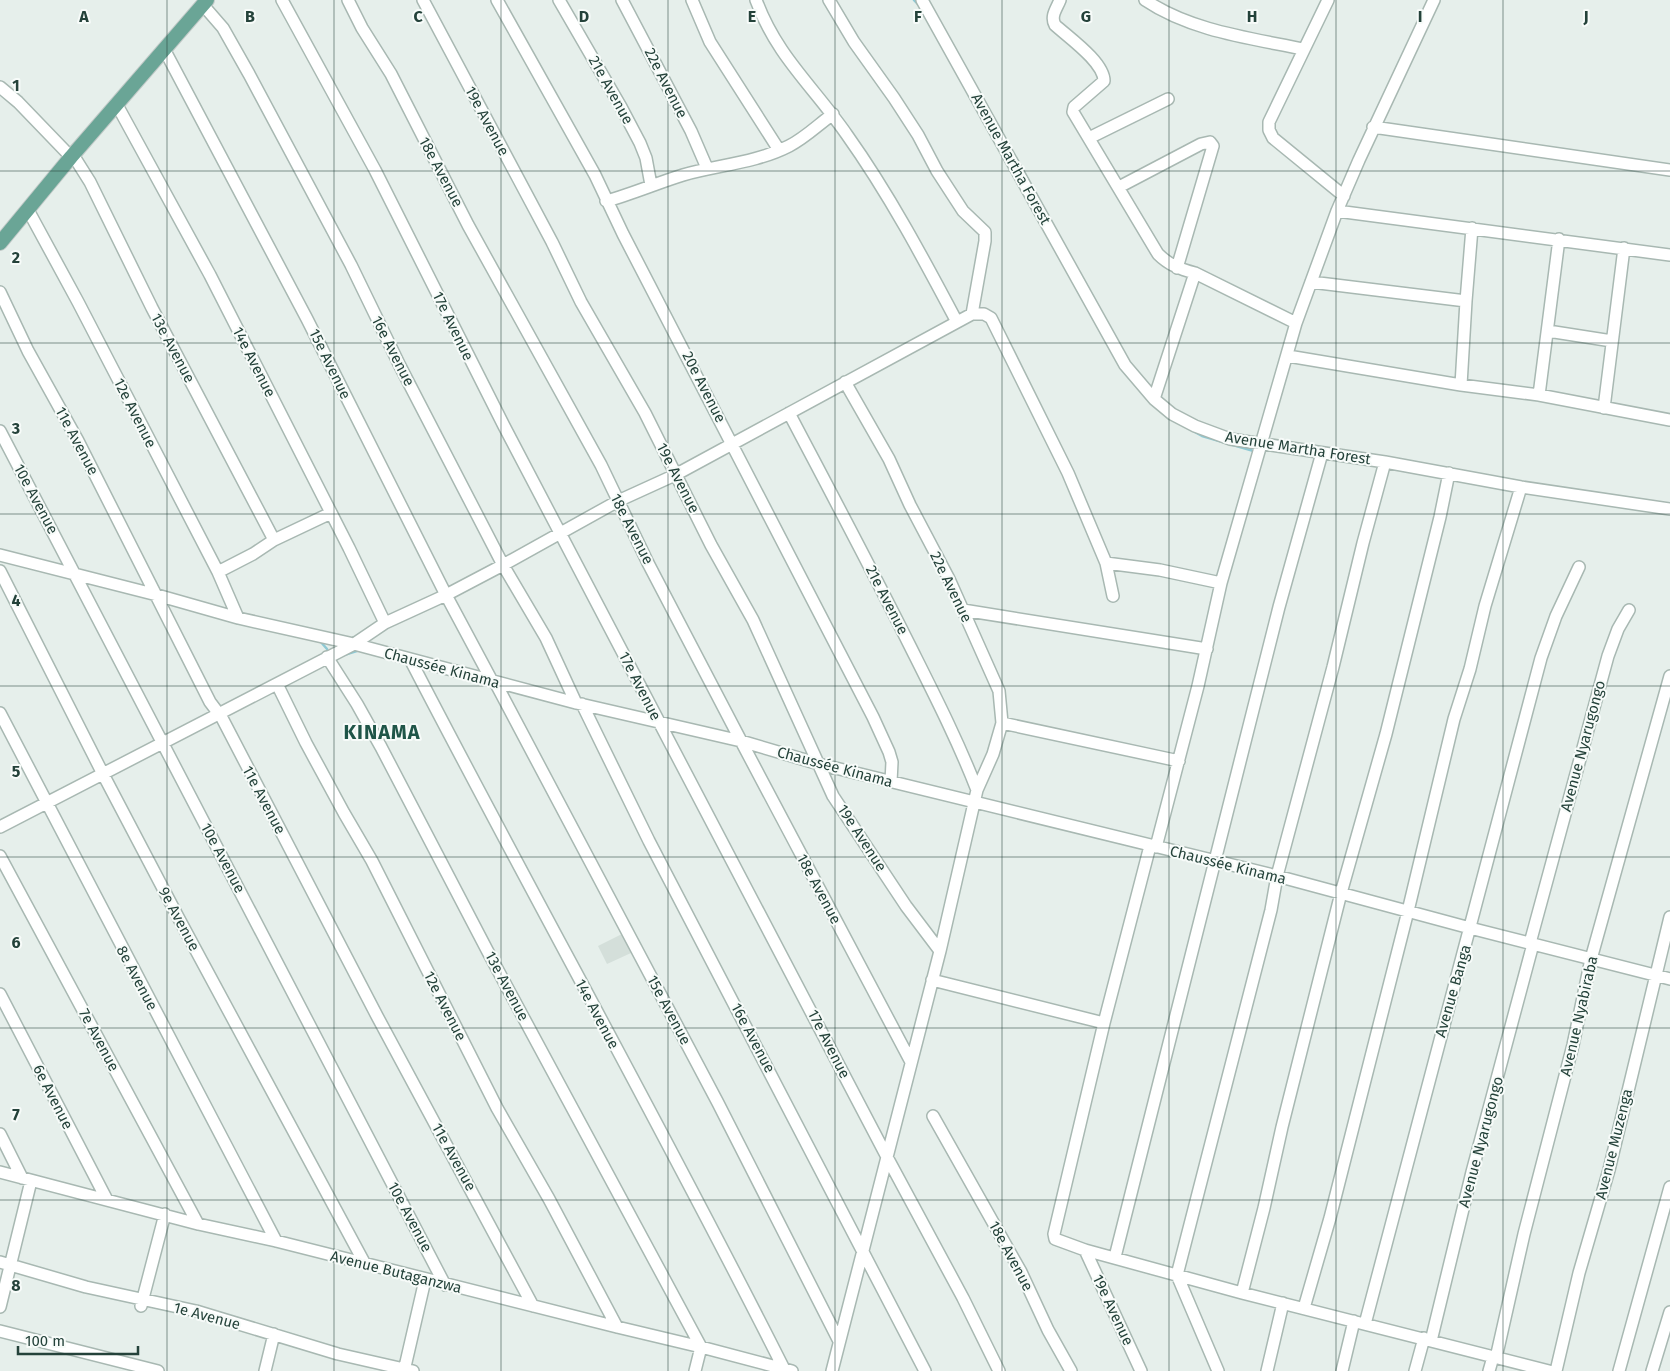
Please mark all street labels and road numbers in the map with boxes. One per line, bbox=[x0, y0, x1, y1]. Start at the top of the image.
street label: 22e Avenue bbox=[641, 45, 691, 121]
street label: 21e Avenue bbox=[585, 53, 637, 127]
street label: 19e Avenue bbox=[461, 83, 513, 159]
street label: Avenue Martha Forest bbox=[967, 90, 1055, 228]
street label: 18e Avenue bbox=[415, 134, 467, 210]
street label: 17e Avenue bbox=[429, 289, 477, 363]
street label: 13e Avenue bbox=[147, 310, 199, 386]
street label: 16e Avenue bbox=[368, 313, 418, 389]
street label: 14e Avenue bbox=[229, 324, 279, 400]
street label: 15e Avenue bbox=[305, 326, 355, 402]
street label: 20e Avenue bbox=[678, 348, 730, 426]
street label: 12e Avenue bbox=[110, 375, 160, 451]
street label: 11e Avenue bbox=[52, 404, 102, 478]
street label: Avenue Martha Forest bbox=[1224, 428, 1373, 468]
street label: 19e Avenue bbox=[653, 440, 703, 516]
street label: 10e Avenue bbox=[10, 461, 62, 537]
street label: 18e Avenue bbox=[607, 491, 657, 567]
street label: 22e Avenue bbox=[926, 549, 976, 625]
street label: 21e Avenue bbox=[862, 562, 912, 638]
street label: Chaussée Kinama bbox=[382, 644, 502, 692]
street label: 17e Avenue bbox=[615, 649, 665, 723]
street label: Avenue Nyarugongo bbox=[1557, 678, 1609, 814]
street label: Chaussée Kinama bbox=[775, 743, 895, 791]
street label: 11e Avenue bbox=[239, 763, 289, 837]
street label: 19e Avenue bbox=[834, 801, 890, 875]
street label: 10e Avenue bbox=[197, 820, 249, 896]
street label: Chaussée Kinama bbox=[1168, 842, 1288, 888]
street label: 18e Avenue bbox=[793, 851, 845, 927]
street label: 9e Avenue bbox=[155, 884, 203, 954]
street label: 8e Avenue bbox=[113, 943, 161, 1013]
street label: Avenue Banga bbox=[1431, 943, 1475, 1039]
street label: 13e Avenue bbox=[481, 948, 533, 1024]
street label: Avenue Nyabiraba bbox=[1556, 954, 1602, 1078]
street label: 12e Avenue bbox=[420, 968, 470, 1044]
street label: 15e Avenue bbox=[643, 972, 695, 1048]
street label: 14e Avenue bbox=[571, 976, 623, 1052]
street label: 16e Avenue bbox=[727, 1000, 779, 1076]
street label: 7e Avenue bbox=[75, 1006, 123, 1074]
street label: 17e Avenue bbox=[804, 1007, 854, 1081]
street label: 6e Avenue bbox=[29, 1062, 77, 1132]
street label: Avenue Nyarugongo bbox=[1455, 1074, 1507, 1210]
street label: Avenue Muzenga bbox=[1592, 1087, 1636, 1201]
street label: 11e Avenue bbox=[428, 1120, 480, 1194]
street label: 10e Avenue bbox=[384, 1179, 436, 1255]
street label: 18e Avenue bbox=[985, 1218, 1037, 1294]
street label: Avenue Butaganzwa bbox=[328, 1247, 464, 1297]
street label: 19e Avenue bbox=[1089, 1272, 1137, 1348]
street label: 1e Avenue bbox=[172, 1298, 242, 1334]

